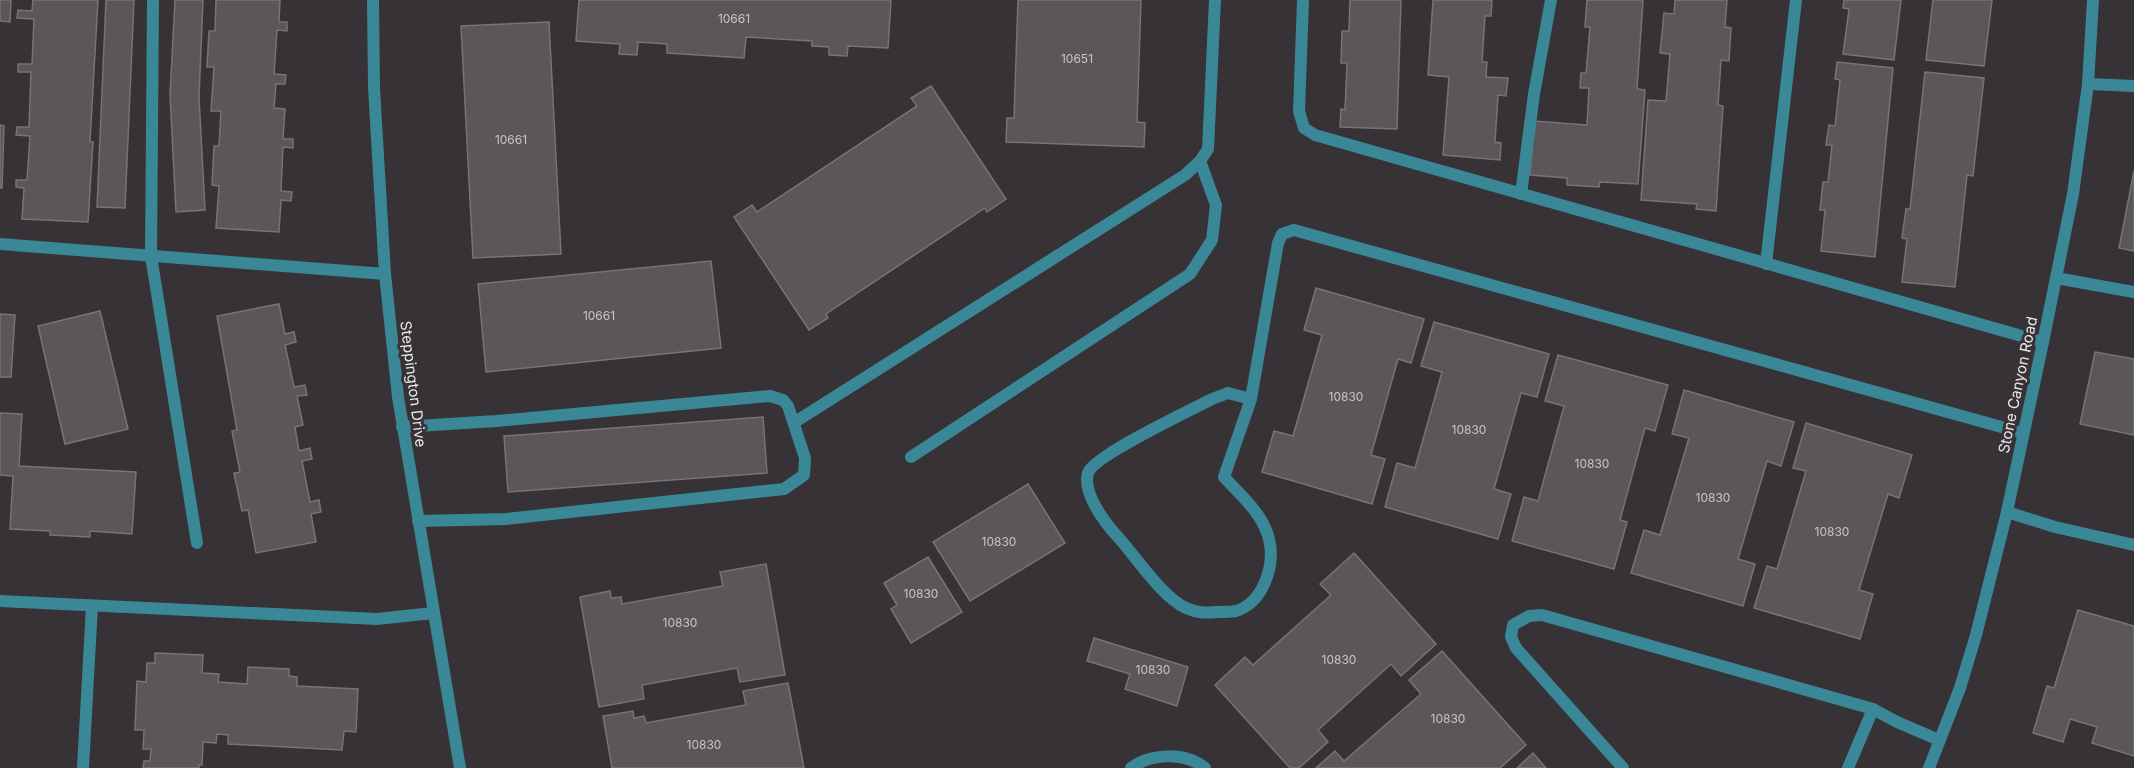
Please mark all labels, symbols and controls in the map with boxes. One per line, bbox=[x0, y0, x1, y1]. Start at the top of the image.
house number: 10661 bbox=[718, 11, 750, 26]
house number: 10651 bbox=[1061, 51, 1093, 66]
house number: 10661 bbox=[495, 132, 527, 147]
house number: 10661 bbox=[583, 308, 615, 323]
street label: Stone Canyon Road bbox=[1994, 315, 2041, 455]
street label: Steppington Drive bbox=[396, 320, 431, 448]
house number: 10830 bbox=[1329, 389, 1363, 404]
house number: 10830 bbox=[1452, 422, 1486, 437]
house number: 10830 bbox=[1575, 456, 1609, 471]
house number: 10830 bbox=[1696, 490, 1730, 505]
house number: 10830 bbox=[1815, 524, 1849, 539]
house number: 10830 bbox=[982, 534, 1016, 549]
house number: 10830 bbox=[904, 586, 938, 601]
house number: 10830 bbox=[663, 615, 697, 630]
house number: 10830 bbox=[1322, 652, 1356, 667]
house number: 10830 bbox=[1136, 662, 1170, 677]
house number: 10830 bbox=[1431, 711, 1465, 726]
house number: 10830 bbox=[687, 737, 721, 752]

